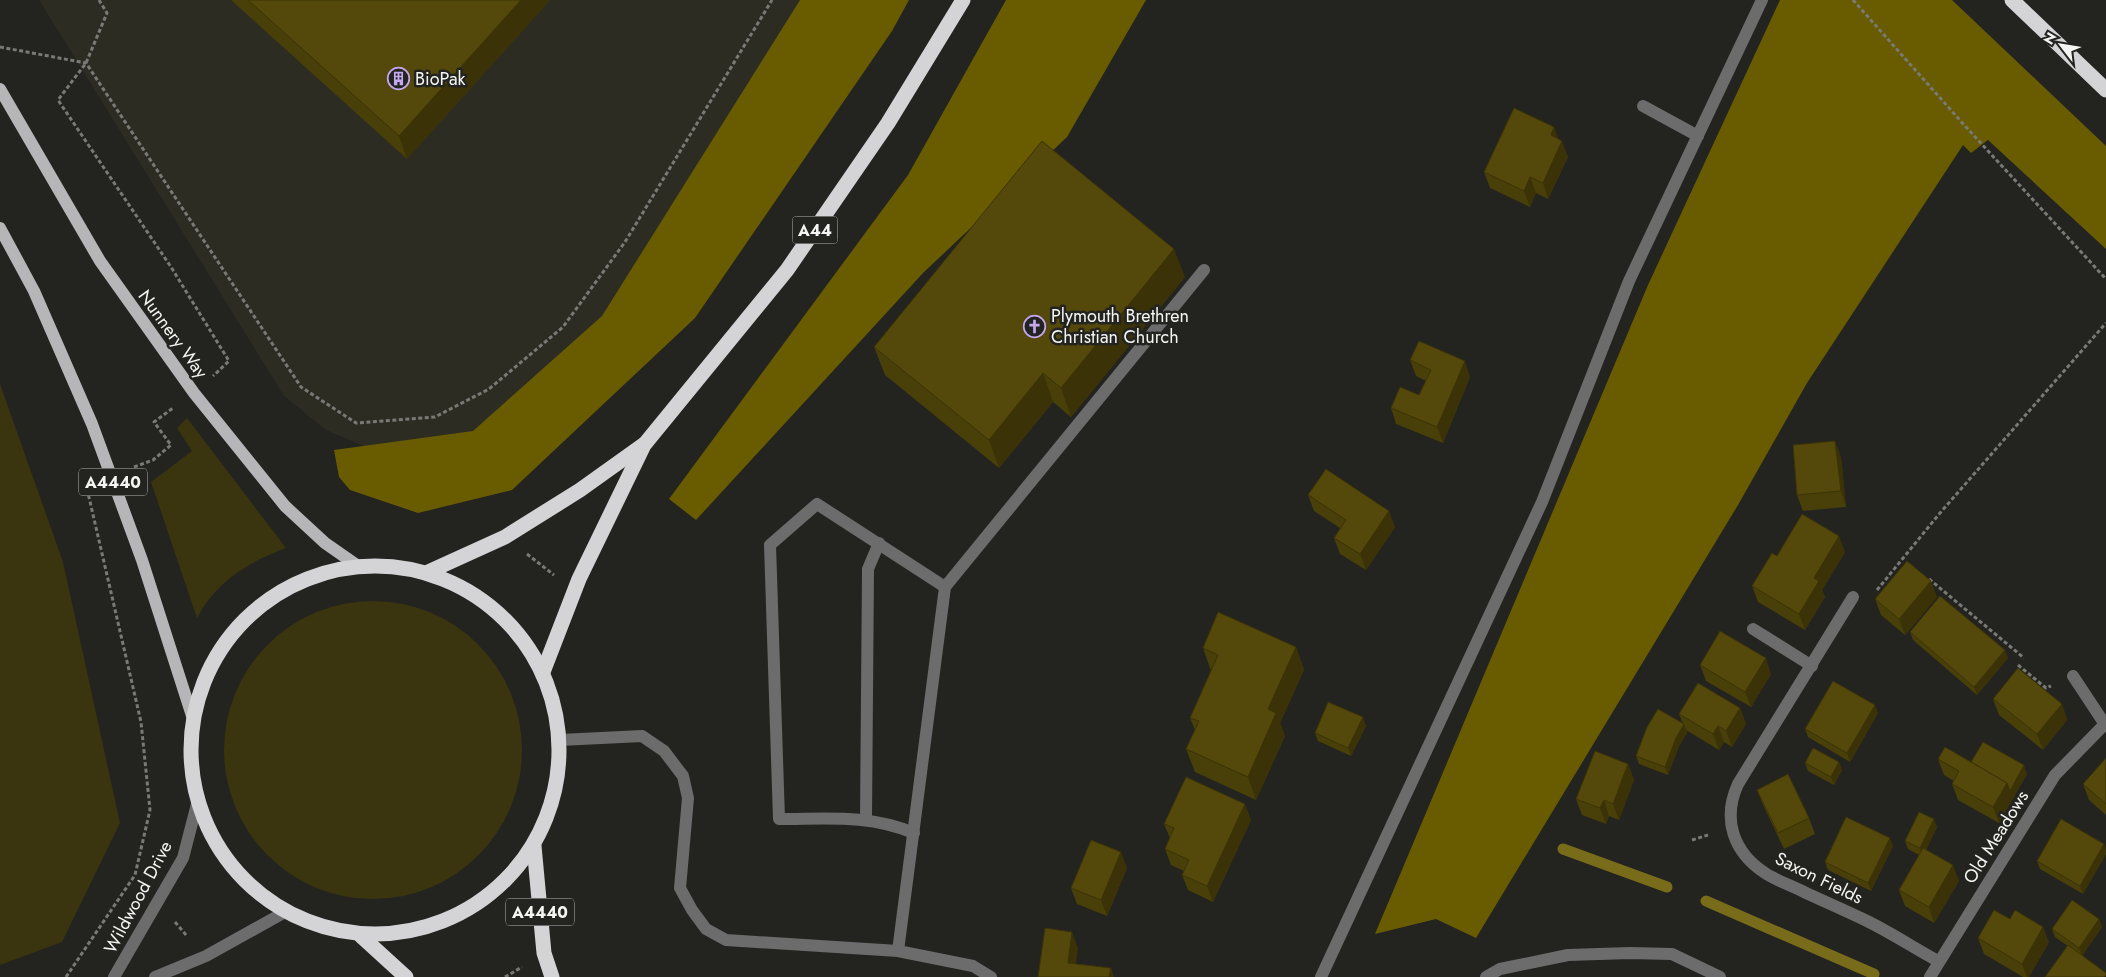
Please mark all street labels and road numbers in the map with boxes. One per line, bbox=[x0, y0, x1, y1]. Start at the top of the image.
road number: A44 bbox=[792, 216, 838, 244]
street label: Nunnery Way bbox=[132, 284, 214, 384]
road number: A4440 bbox=[79, 468, 147, 496]
street label: Old Meadows bbox=[1957, 785, 2035, 889]
street label: Wildwood Drive bbox=[97, 836, 179, 958]
street label: Saxon Fields bbox=[1771, 845, 1867, 911]
road number: A4440 bbox=[506, 899, 574, 926]

